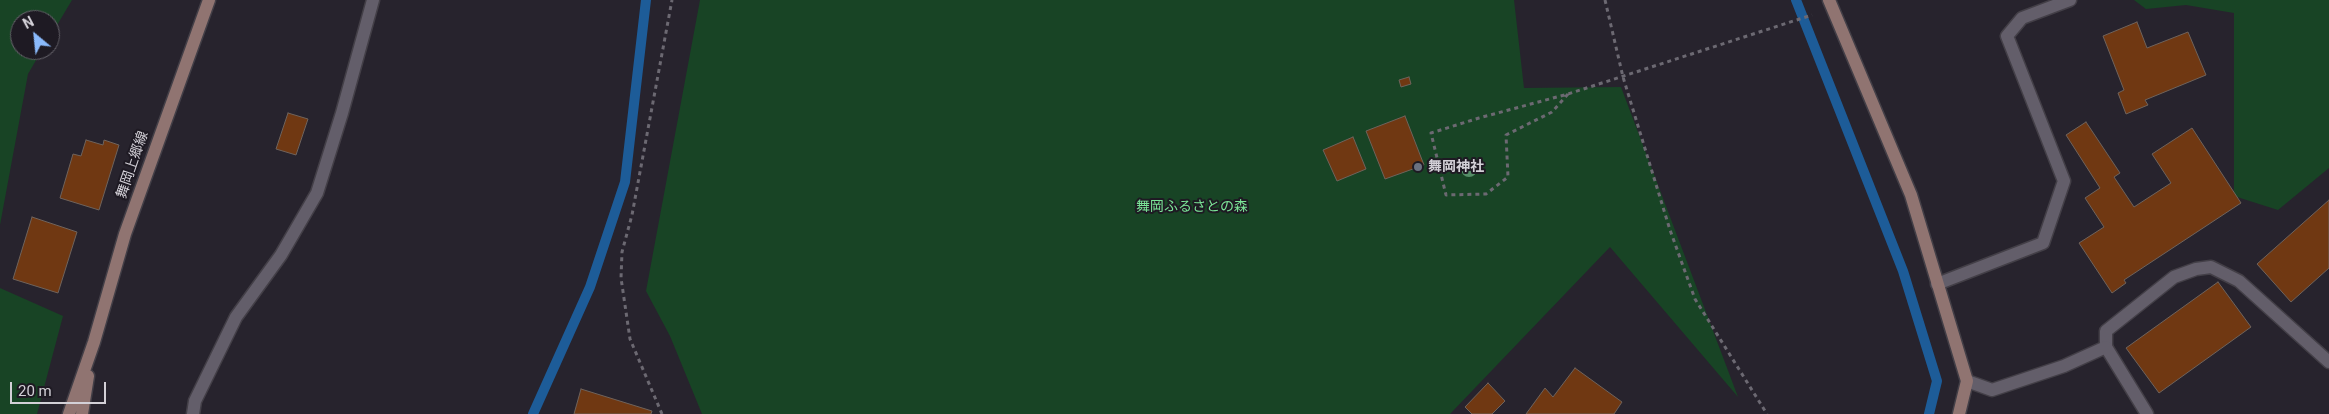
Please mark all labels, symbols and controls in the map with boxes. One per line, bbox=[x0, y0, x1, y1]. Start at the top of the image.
north arrow bbox=[10, 10, 60, 60]
text: N bbox=[20, 13, 37, 32]
street label: 舞岡上郷線 bbox=[114, 129, 152, 201]
place label: 舞岡神社 bbox=[1428, 159, 1484, 175]
marker: 舞岡神社 bbox=[1412, 161, 1424, 173]
park label: 舞岡ふるさとの森 bbox=[1136, 199, 1248, 215]
scale bar bbox=[12, 372, 109, 404]
text: 20 m bbox=[18, 382, 52, 400]

